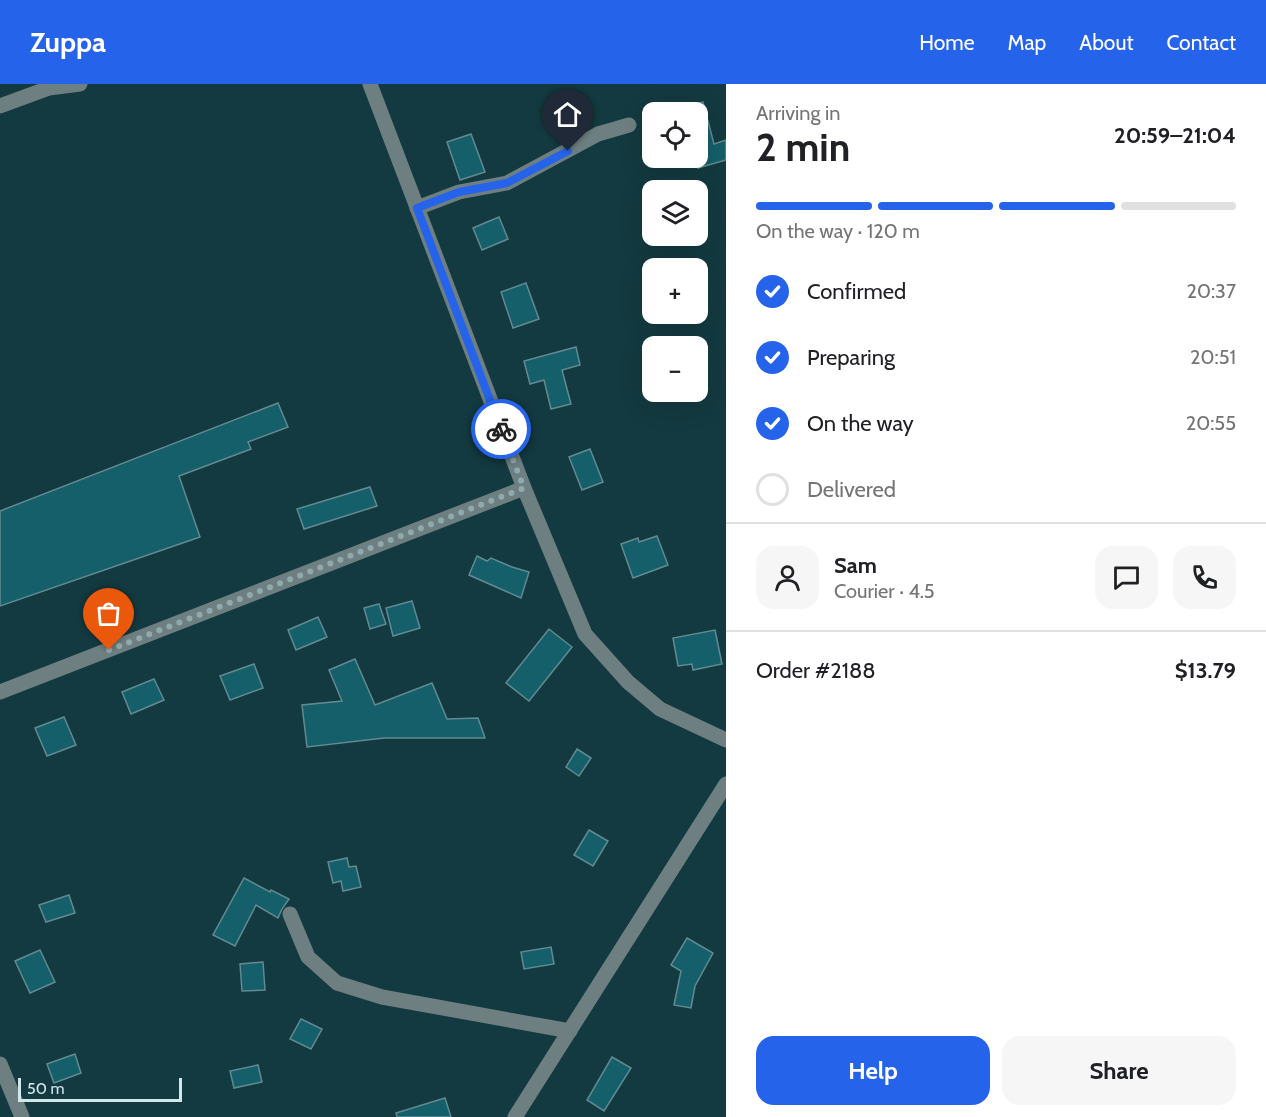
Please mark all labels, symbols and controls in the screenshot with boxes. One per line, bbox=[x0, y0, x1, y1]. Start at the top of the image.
text: Zuppa bbox=[30, 25, 106, 59]
text: Home bbox=[919, 30, 975, 55]
text: Map bbox=[1008, 30, 1046, 55]
text: About bbox=[1079, 30, 1133, 55]
text: Contact bbox=[1166, 30, 1236, 55]
pin bbox=[542, 89, 593, 151]
icon: home bbox=[551, 98, 584, 131]
text: Arriving in bbox=[756, 101, 840, 125]
map controls bbox=[642, 102, 708, 402]
button: locate bbox=[642, 102, 708, 168]
text: 20:59–21:04 bbox=[1114, 122, 1236, 149]
text: 2 min bbox=[756, 123, 850, 171]
button: layers bbox=[642, 180, 708, 246]
text: On the way · 120 m bbox=[756, 219, 920, 243]
button: + bbox=[642, 258, 708, 324]
icon: check bbox=[756, 275, 789, 308]
text: Confirmed bbox=[807, 278, 906, 305]
text: 20:37 bbox=[1187, 279, 1236, 303]
button: − bbox=[642, 336, 708, 402]
icon: check bbox=[756, 341, 789, 374]
text: Preparing bbox=[807, 344, 895, 371]
text: 20:51 bbox=[1190, 345, 1236, 369]
courier bbox=[471, 399, 531, 459]
icon: check bbox=[756, 407, 789, 440]
text: On the way bbox=[807, 410, 914, 437]
text: 20:55 bbox=[1186, 411, 1236, 435]
icon: bike bbox=[485, 413, 518, 446]
text: Delivered bbox=[807, 476, 896, 503]
button: person bbox=[756, 546, 819, 609]
button: chat bbox=[1095, 546, 1158, 609]
button: phone bbox=[1173, 546, 1236, 609]
text: Sam bbox=[834, 552, 877, 579]
text: Courier · 4.5 bbox=[834, 579, 935, 603]
pin bbox=[83, 588, 134, 650]
icon: bag bbox=[92, 597, 125, 630]
text: Order #2188 bbox=[756, 657, 876, 684]
text: $13.79 bbox=[1175, 657, 1236, 684]
button: Help bbox=[756, 1036, 990, 1105]
button: Share bbox=[1002, 1036, 1236, 1105]
scale bar bbox=[18, 1075, 182, 1102]
text: 50 m bbox=[27, 1079, 64, 1098]

